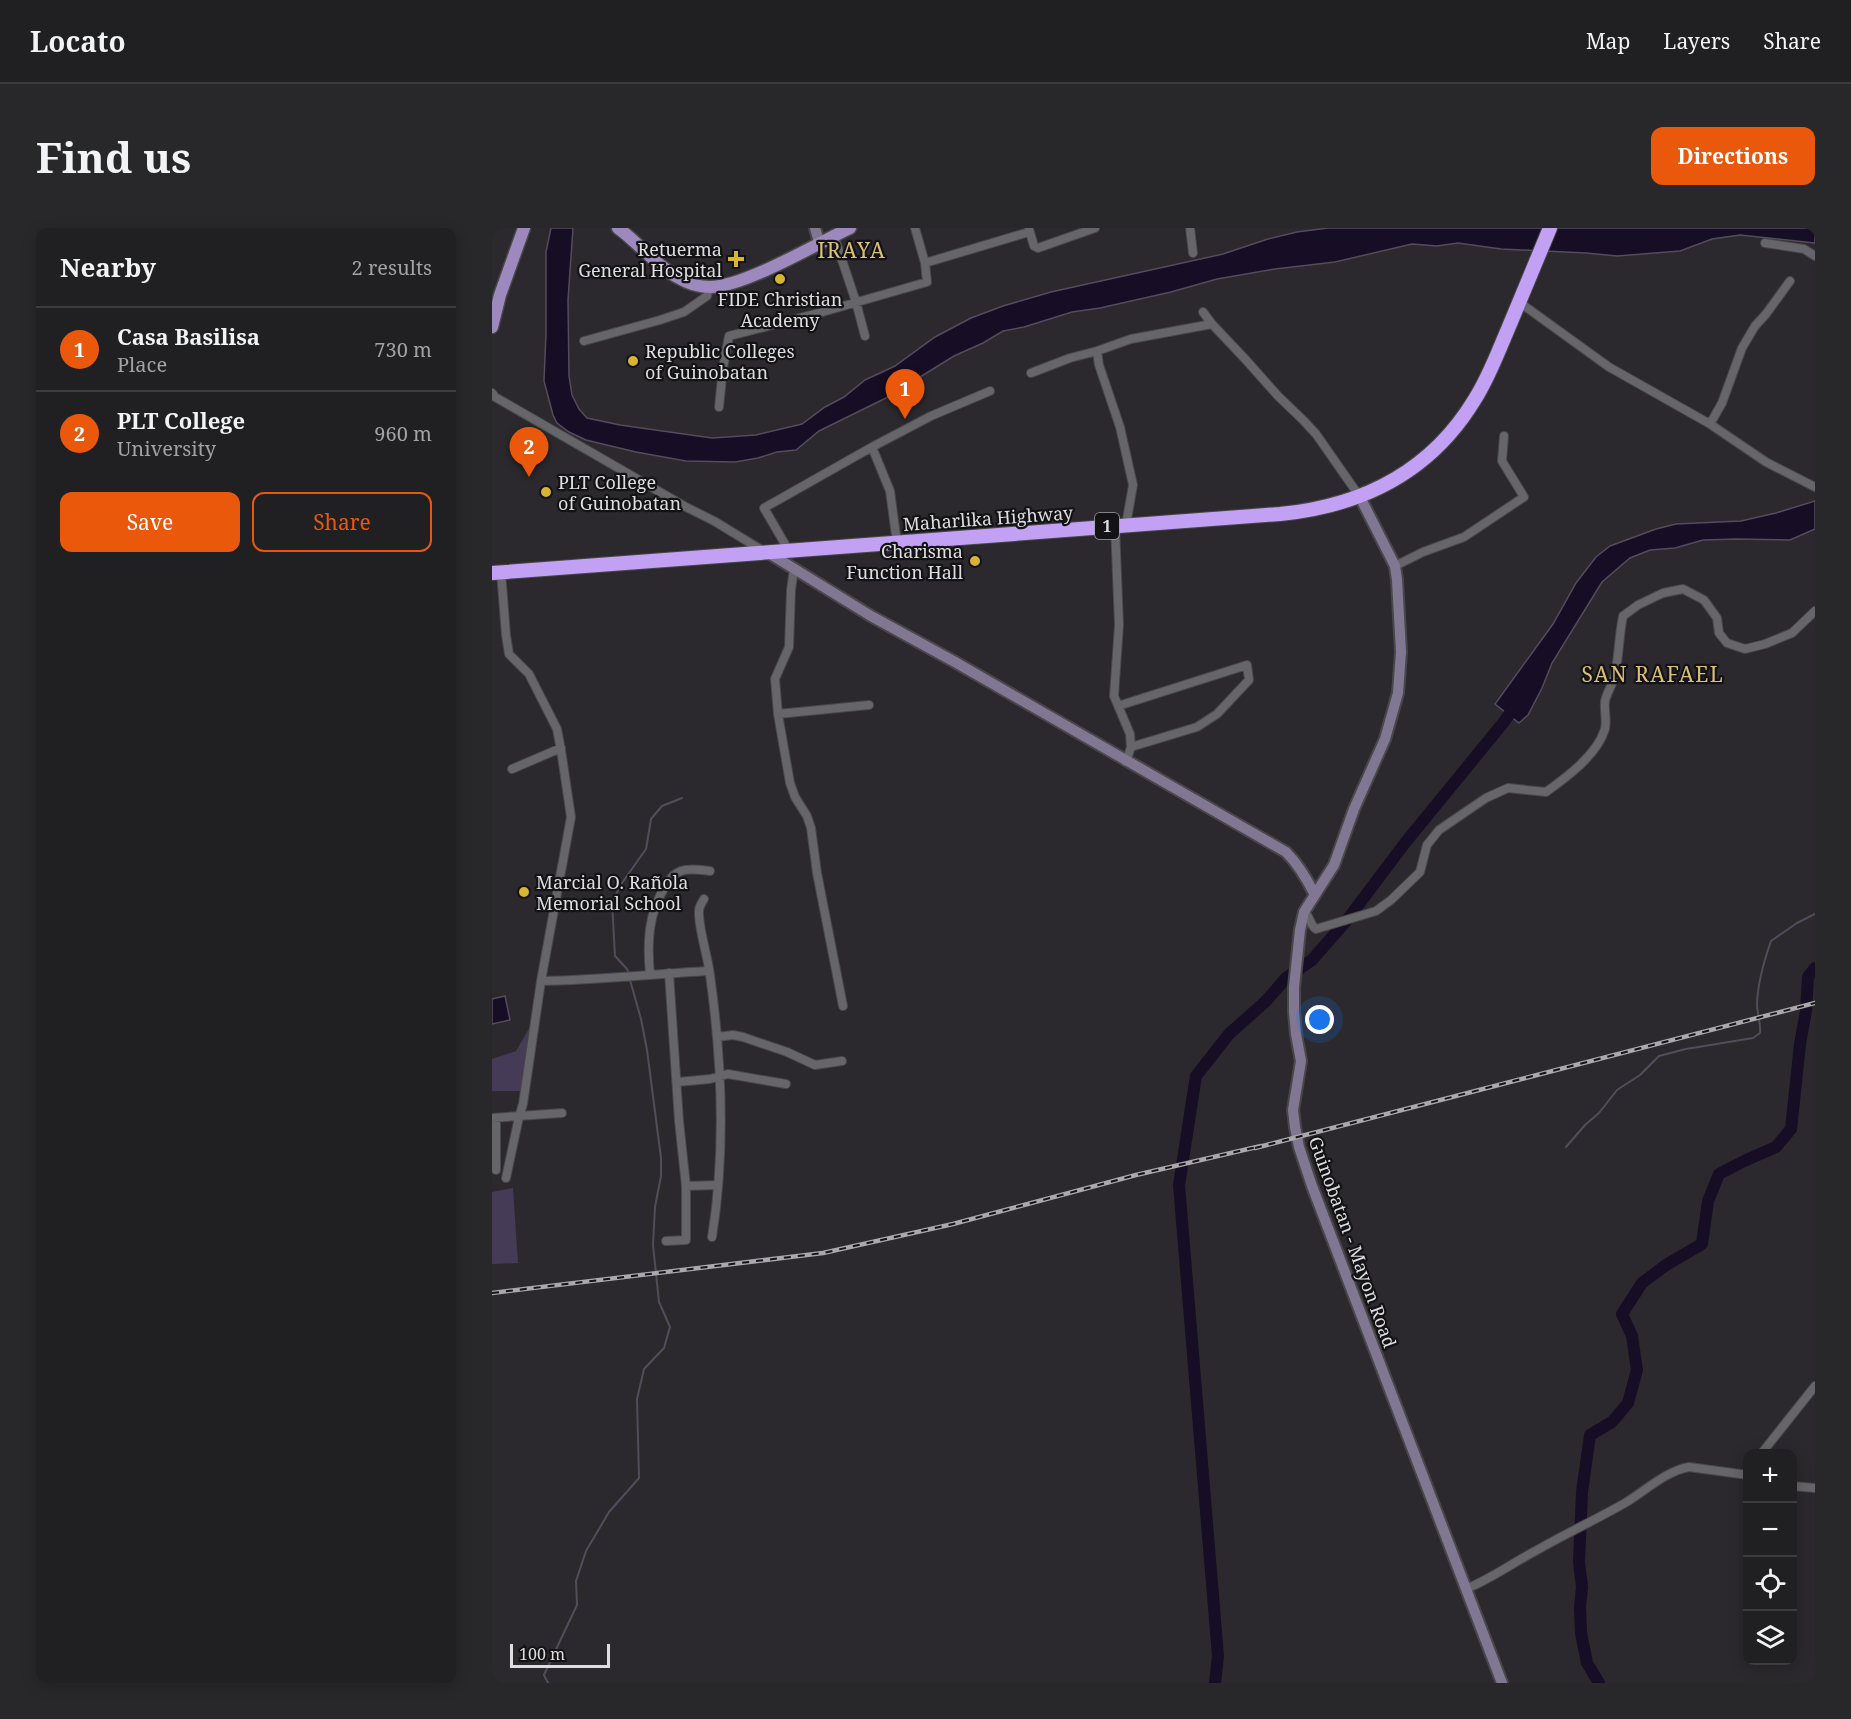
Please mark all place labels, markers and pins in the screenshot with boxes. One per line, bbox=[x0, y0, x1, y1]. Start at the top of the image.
place label: Retuerma General Hospital bbox=[578, 237, 722, 282]
marker: Retuerma General Hospital bbox=[727, 250, 745, 268]
marker: FIDE Christian Academy bbox=[773, 272, 787, 286]
place label: FIDE Christian Academy bbox=[718, 287, 843, 332]
place label: Republic Colleges of Guinobatan bbox=[645, 339, 795, 384]
marker: Republic Colleges of Guinobatan bbox=[626, 354, 640, 368]
pin: 1 bbox=[886, 370, 924, 419]
pin: 2 bbox=[510, 428, 549, 477]
place label: PLT College of Guinobatan bbox=[558, 470, 681, 515]
marker: PLT College of Guinobatan bbox=[539, 485, 553, 499]
place label: Charisma Function Hall bbox=[846, 539, 963, 584]
marker: Charisma Function Hall bbox=[968, 554, 982, 568]
place label: Marcial O. Rañola Memorial School bbox=[536, 870, 688, 915]
marker: Marcial O. Rañola Memorial School bbox=[517, 885, 531, 899]

